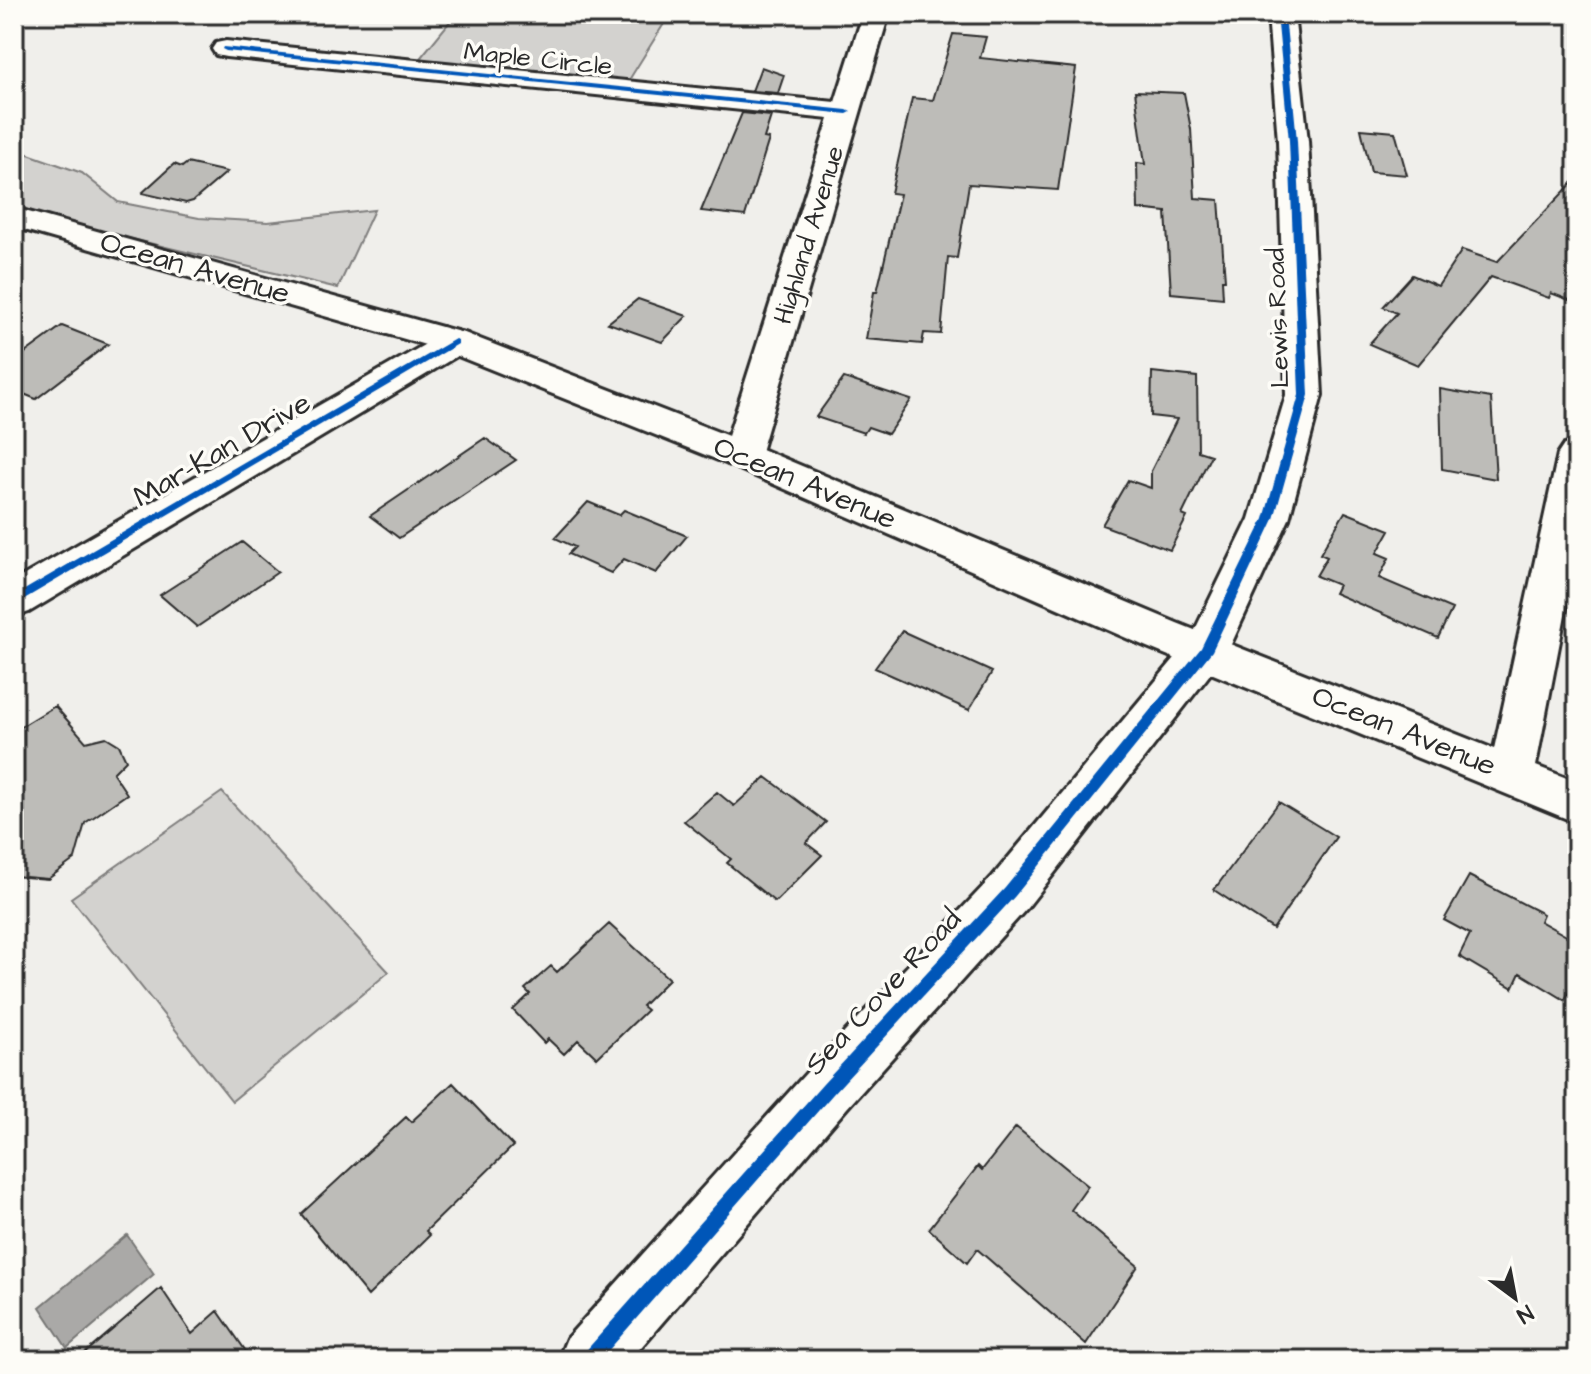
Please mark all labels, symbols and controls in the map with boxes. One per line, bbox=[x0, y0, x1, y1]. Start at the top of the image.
street label: Maple Circle bbox=[462, 33, 614, 85]
street label: Highland Avenue bbox=[765, 142, 855, 329]
street label: Ocean Avenue bbox=[95, 221, 295, 315]
street label: Lewis Road bbox=[1258, 247, 1298, 389]
street label: Mar-Kan Drive bbox=[125, 382, 319, 518]
street label: Ocean Avenue bbox=[707, 426, 903, 540]
street label: Ocean Avenue bbox=[1306, 675, 1502, 787]
street label: Sea Cove Road bbox=[795, 900, 971, 1084]
north arrow bbox=[1475, 1258, 1555, 1338]
text: N bbox=[1511, 1297, 1539, 1331]

